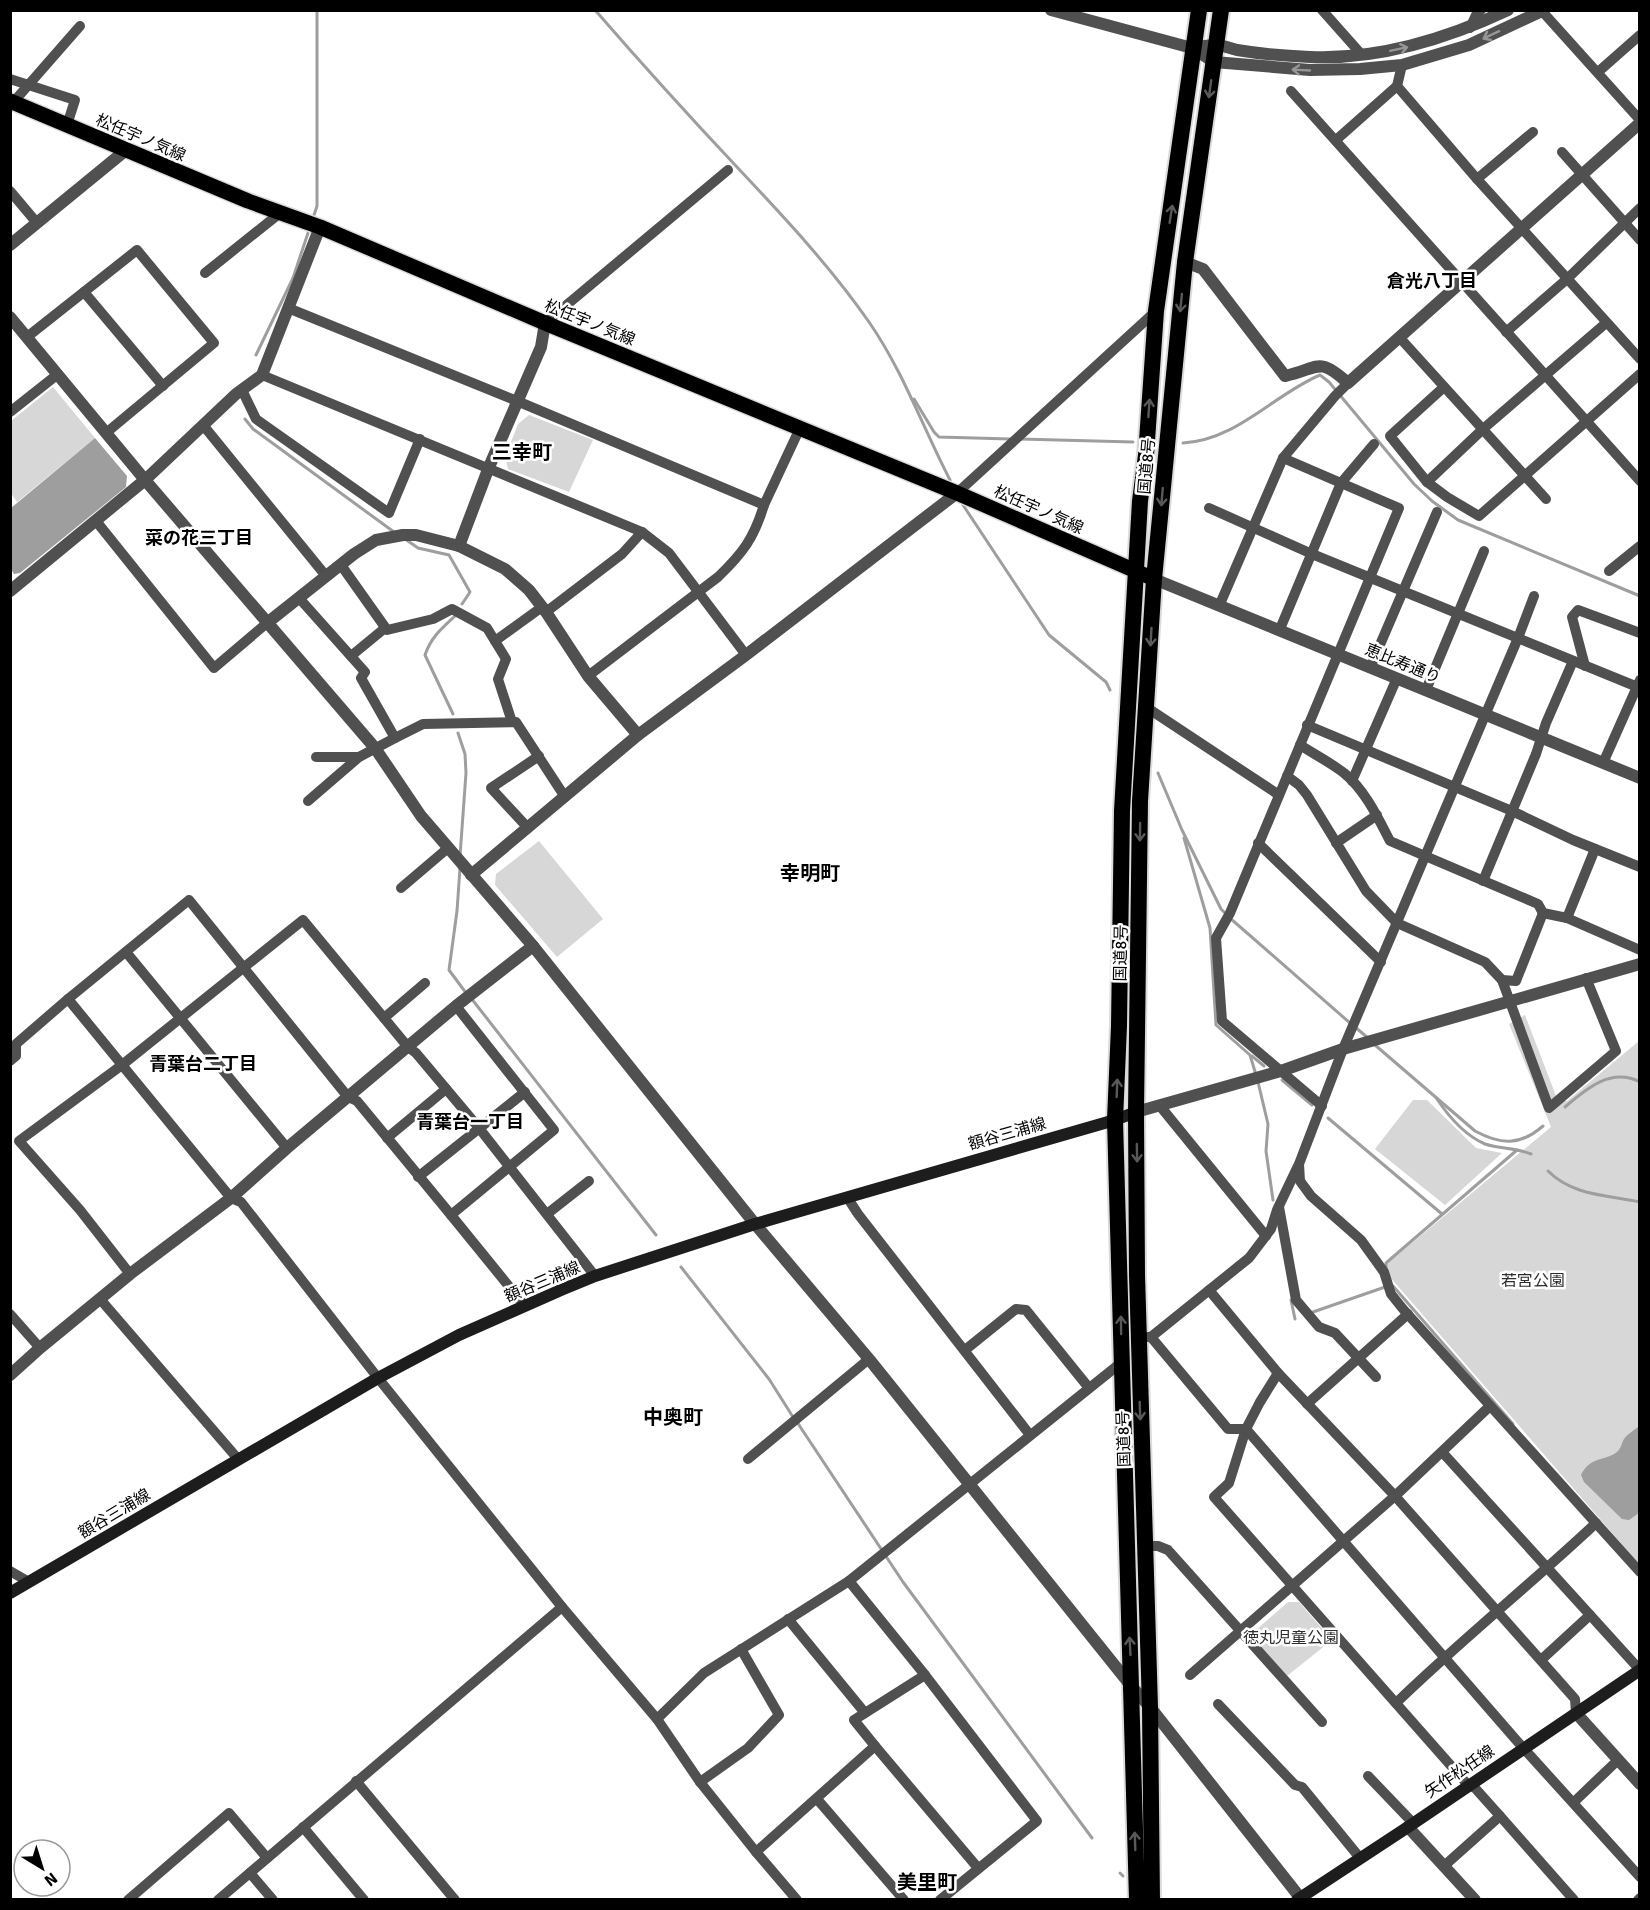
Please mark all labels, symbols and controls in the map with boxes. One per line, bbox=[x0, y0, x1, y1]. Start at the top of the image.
one-way arrow bbox=[1482, 30, 1500, 42]
one-way arrow bbox=[1389, 42, 1408, 54]
one-way arrow bbox=[1291, 64, 1311, 75]
one-way arrow bbox=[1204, 79, 1215, 99]
street label: 松任宇ノ気線 bbox=[93, 110, 189, 166]
one-way arrow bbox=[1165, 204, 1176, 224]
district label: 倉光八丁目 bbox=[1387, 270, 1477, 292]
one-way arrow bbox=[1175, 293, 1186, 313]
street label: 松任宇ノ気線 bbox=[541, 296, 638, 350]
one-way arrow bbox=[1144, 398, 1155, 418]
street label: 国道8号 bbox=[1135, 437, 1159, 495]
district label: 三幸町 bbox=[492, 440, 552, 465]
street label: 松任宇ノ気線 bbox=[991, 481, 1087, 539]
one-way arrow bbox=[1156, 487, 1167, 507]
district label: 菜の花三丁目 bbox=[145, 527, 253, 549]
one-way arrow bbox=[1145, 627, 1156, 646]
street label: 恵比寿通り bbox=[1362, 640, 1443, 688]
one-way arrow bbox=[1134, 821, 1145, 841]
district label: 幸明町 bbox=[780, 861, 840, 886]
street label: 国道8号 bbox=[1111, 925, 1131, 982]
district label: 青葉台二丁目 bbox=[149, 1053, 257, 1075]
one-way arrow bbox=[1111, 1079, 1122, 1099]
district label: 青葉台一丁目 bbox=[416, 1111, 524, 1133]
street label: 額谷三浦線 bbox=[966, 1113, 1048, 1155]
one-way arrow bbox=[1131, 1142, 1143, 1162]
street label: 額谷三浦線 bbox=[502, 1257, 583, 1307]
park label: 若宮公園 bbox=[1501, 1271, 1565, 1291]
one-way arrow bbox=[1115, 1316, 1127, 1336]
one-way arrow bbox=[1135, 1400, 1146, 1420]
district label: 中奥町 bbox=[643, 1405, 703, 1430]
street label: 国道8号 bbox=[1113, 1410, 1135, 1468]
street label: 額谷三浦線 bbox=[75, 1485, 154, 1543]
park label: 徳丸児童公園 bbox=[1243, 1628, 1339, 1648]
one-way arrow bbox=[1124, 1637, 1135, 1657]
street label: 矢作松任線 bbox=[1421, 1741, 1498, 1802]
one-way arrow bbox=[1129, 1832, 1140, 1852]
north arrow bbox=[12, 1838, 72, 1898]
text: N bbox=[40, 1868, 61, 1890]
district label: 美里町 bbox=[897, 1870, 957, 1895]

